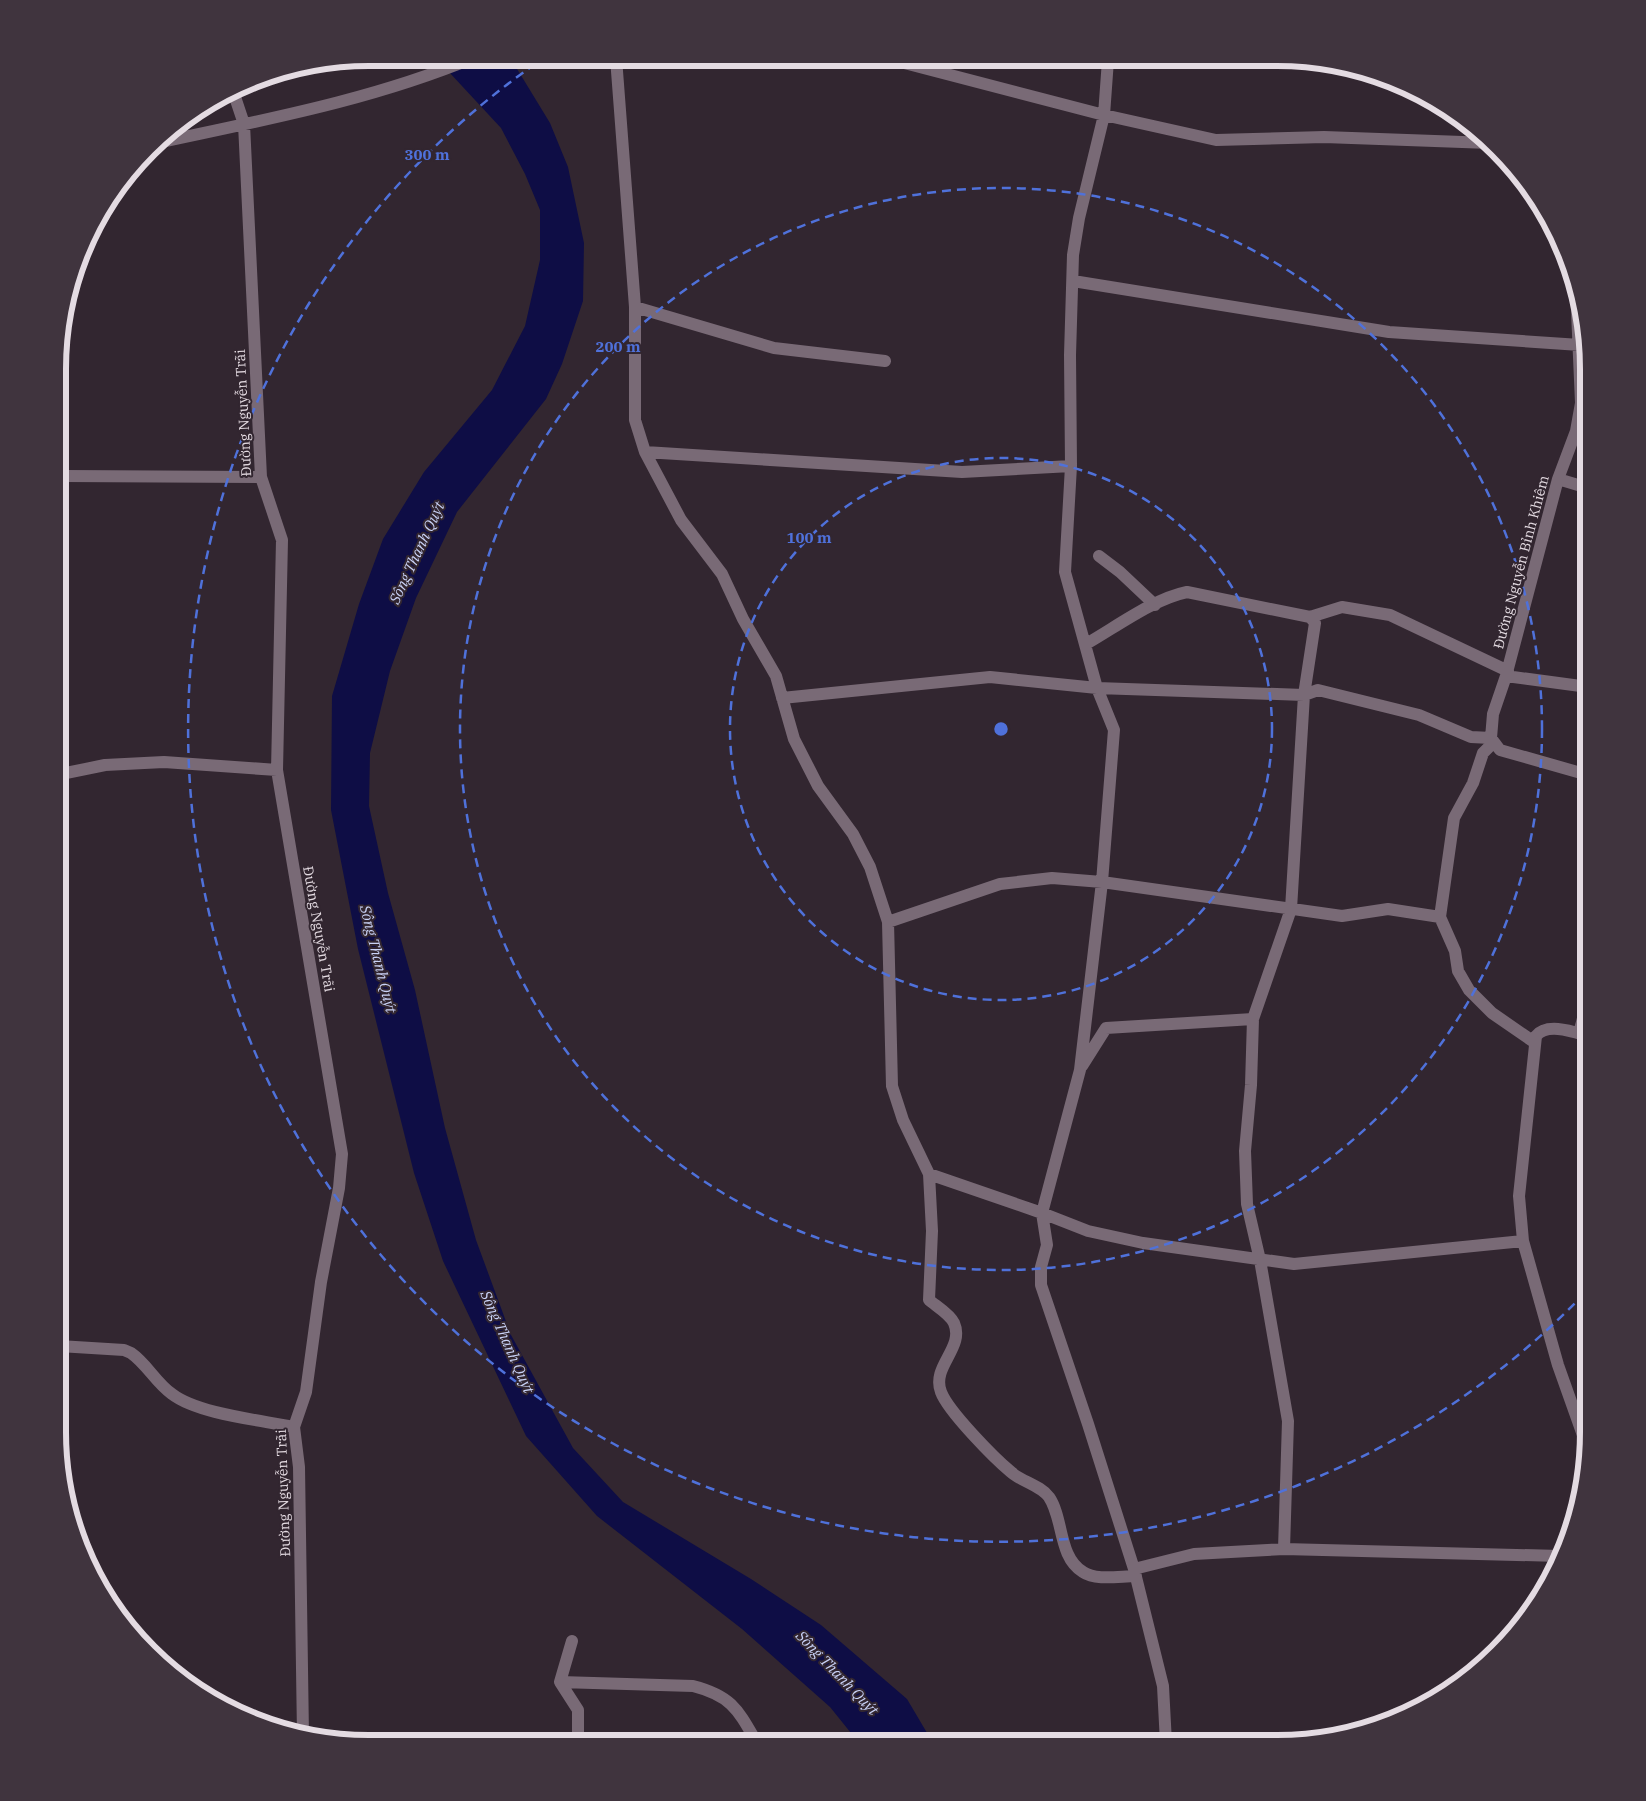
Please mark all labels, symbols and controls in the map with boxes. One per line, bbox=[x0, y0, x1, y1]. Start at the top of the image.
text: 300 m bbox=[404, 145, 450, 164]
text: 200 m bbox=[595, 337, 641, 356]
street label: Đường Nguyễn Trãi bbox=[231, 349, 255, 477]
street label: Đường Nguyễn Bỉnh Khiêm bbox=[1489, 473, 1553, 651]
water label: Sông Thanh Quýt bbox=[384, 498, 449, 608]
text: 100 m bbox=[786, 528, 832, 547]
centre of rings bbox=[992, 720, 1010, 738]
street label: Đường Nguyễn Trãi bbox=[299, 865, 339, 993]
water label: Sông Thanh Quýt bbox=[356, 902, 401, 1016]
water label: Sông Thanh Quýt bbox=[476, 1286, 539, 1397]
street label: Đường Nguyễn Trãi bbox=[272, 1429, 294, 1557]
water label: Sông Thanh Quýt bbox=[791, 1626, 883, 1720]

